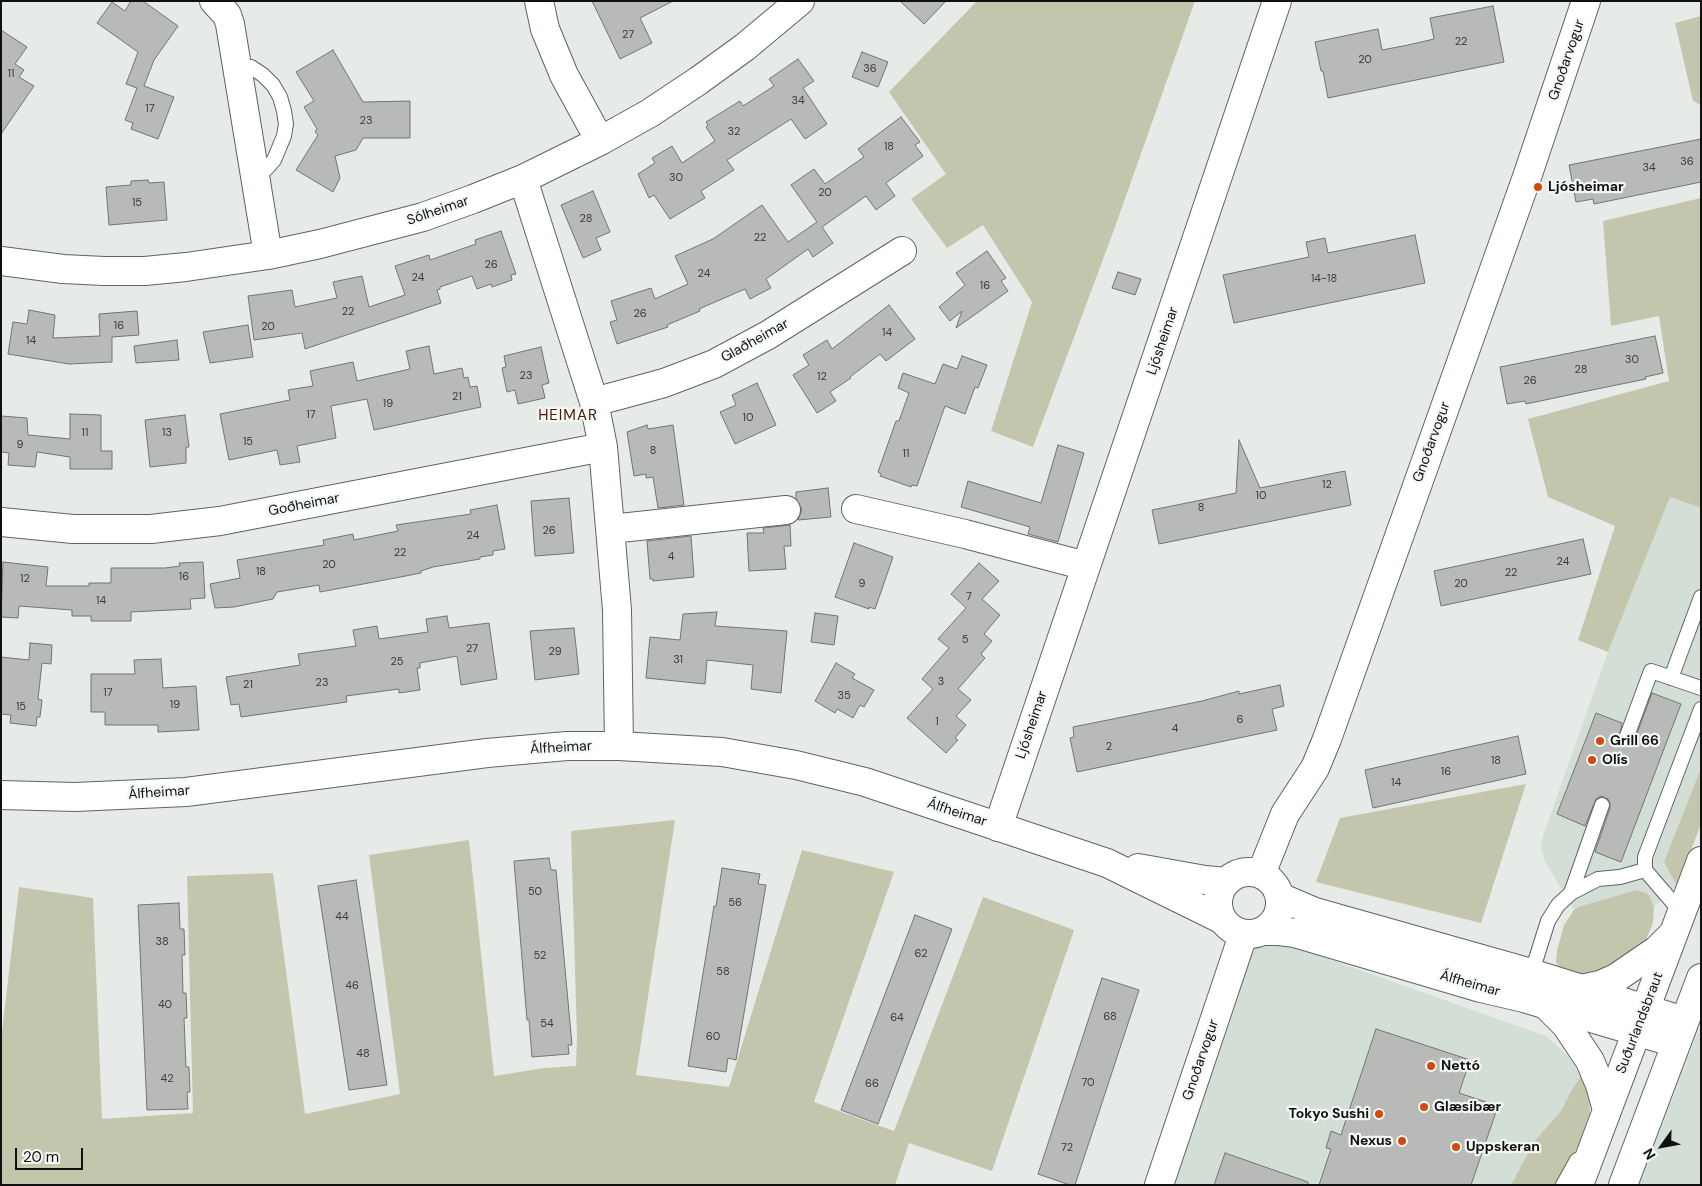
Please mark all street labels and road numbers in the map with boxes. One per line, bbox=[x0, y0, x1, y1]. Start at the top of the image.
street label: Gnoðarvogur bbox=[1545, 17, 1589, 103]
street label: Sólheimar bbox=[405, 193, 471, 229]
street label: Ljósheimar bbox=[1144, 305, 1182, 377]
street label: Glaðheimar bbox=[718, 316, 792, 366]
street label: Gnoðarvogur bbox=[1410, 399, 1454, 485]
street label: Goðheimar bbox=[267, 490, 341, 520]
street label: Ljósheimar bbox=[1013, 689, 1051, 761]
street label: Álfheimar bbox=[530, 738, 592, 758]
street label: Álfheimar bbox=[128, 782, 190, 804]
street label: Álfheimar bbox=[925, 795, 989, 831]
street label: Álfheimar bbox=[1438, 967, 1502, 1001]
street label: Suðurlandsbraut bbox=[1613, 970, 1667, 1076]
street label: Gnoðarvogur bbox=[1179, 1017, 1223, 1103]

